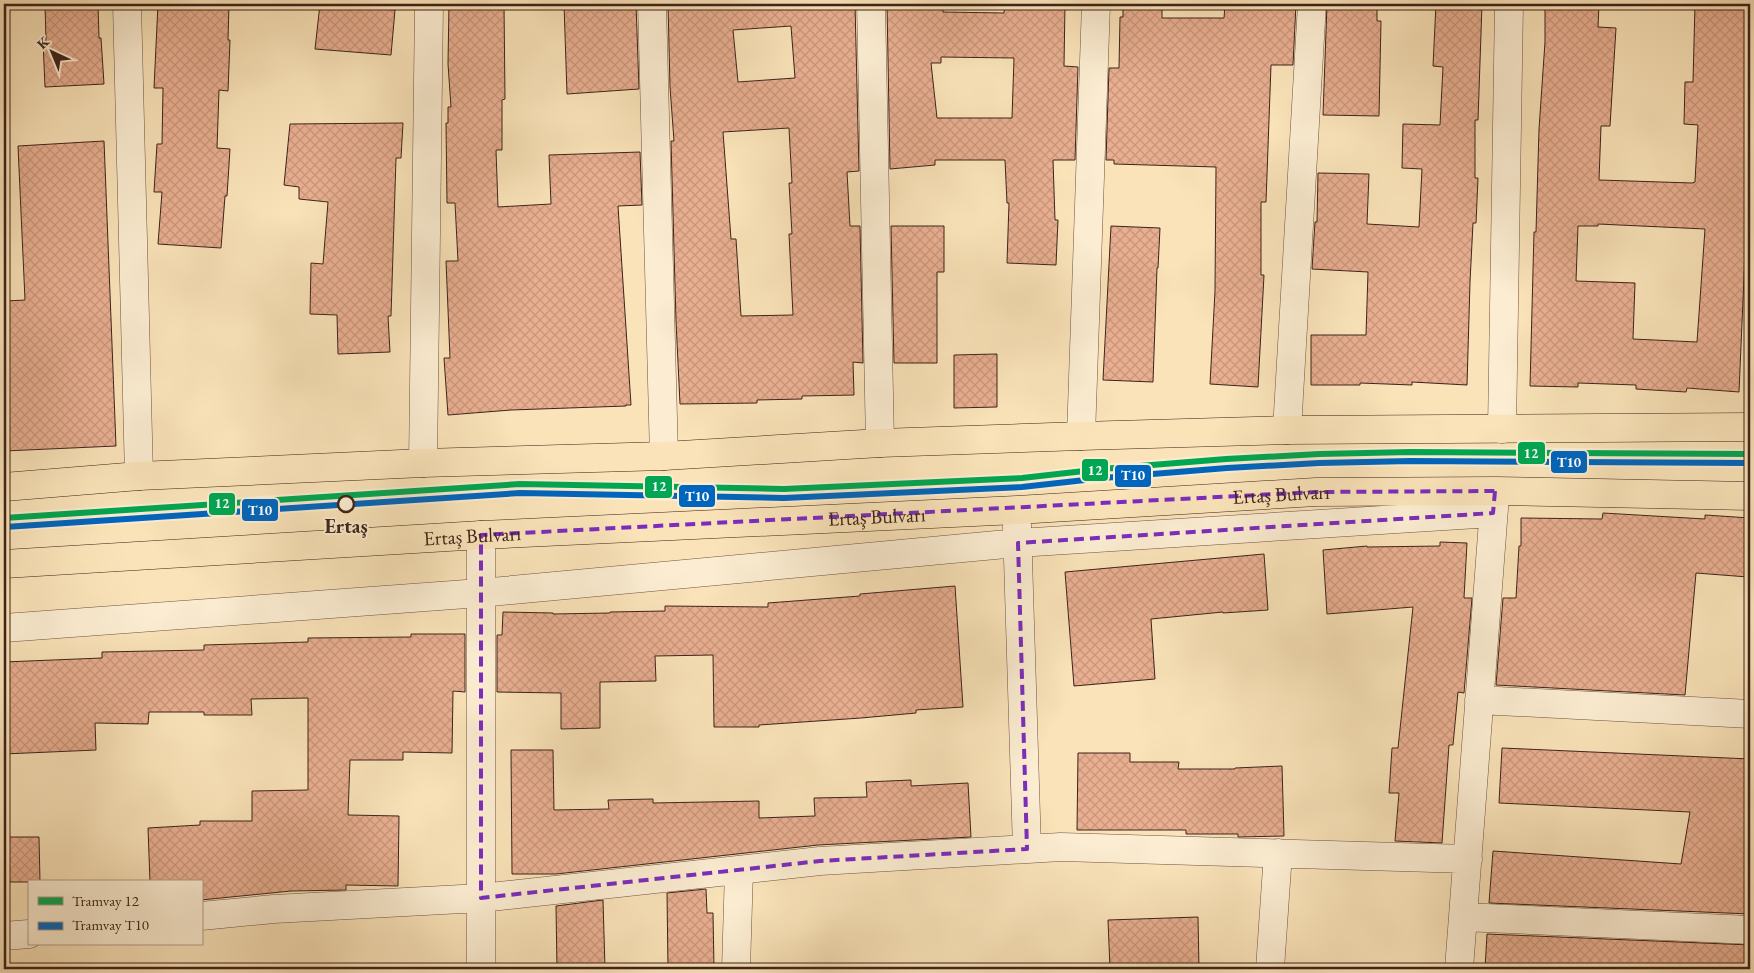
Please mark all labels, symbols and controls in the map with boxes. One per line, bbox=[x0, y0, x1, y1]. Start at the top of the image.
north arrow bbox=[28, 28, 78, 78]
text: K bbox=[33, 32, 53, 53]
line badge: 12 bbox=[1517, 441, 1546, 465]
text: 12 bbox=[1524, 444, 1539, 462]
line badge: T10 bbox=[1550, 450, 1588, 474]
text: T10 bbox=[1557, 453, 1582, 471]
line badge: 12 bbox=[1081, 458, 1109, 482]
text: 12 bbox=[1088, 461, 1103, 479]
line badge: T10 bbox=[1114, 464, 1152, 488]
text: T10 bbox=[1121, 466, 1146, 484]
line badge: 12 bbox=[644, 475, 673, 499]
text: 12 bbox=[652, 477, 667, 495]
street label: Ertaş Bulvarı bbox=[1231, 479, 1330, 510]
line badge: T10 bbox=[678, 484, 716, 508]
text: T10 bbox=[685, 487, 710, 505]
line badge: 12 bbox=[208, 492, 236, 516]
text: 12 bbox=[215, 494, 230, 512]
marker: Ertaş bbox=[337, 495, 355, 513]
line badge: T10 bbox=[241, 498, 279, 522]
text: T10 bbox=[248, 501, 273, 519]
street label: Ertaş Bulvarı bbox=[827, 501, 926, 532]
place label: Ertaş bbox=[324, 513, 368, 539]
street label: Ertaş Bulvarı bbox=[423, 520, 522, 551]
legend bbox=[28, 880, 202, 946]
text: Tramvay 12 bbox=[72, 891, 140, 910]
text: Tramvay T10 bbox=[72, 915, 149, 934]

